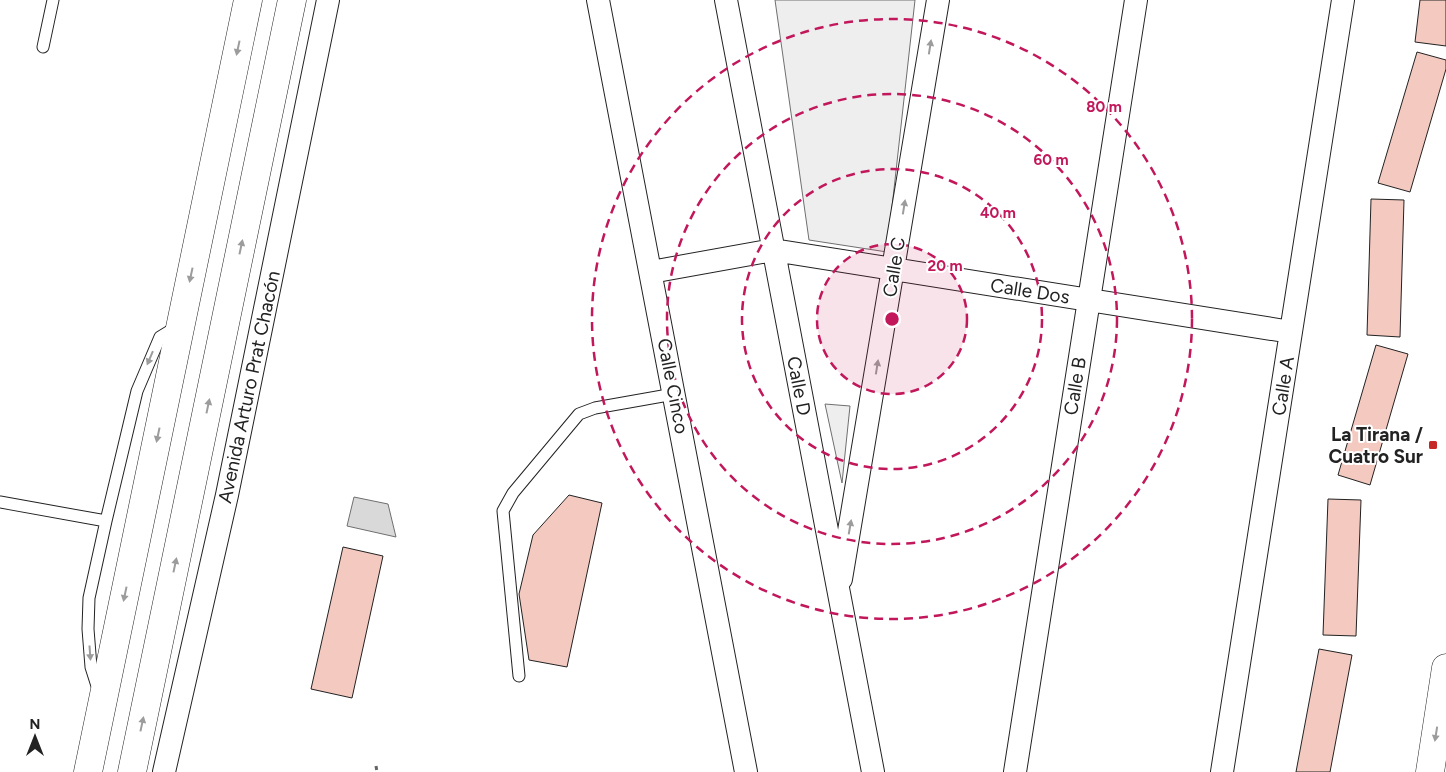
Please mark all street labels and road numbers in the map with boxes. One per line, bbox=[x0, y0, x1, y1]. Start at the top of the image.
street label: Calle C bbox=[878, 235, 910, 299]
street label: Avenida Arturo Prat Chacón bbox=[213, 269, 285, 505]
street label: Calle Dos bbox=[989, 273, 1071, 309]
street label: Calle Cinco bbox=[652, 336, 694, 436]
street label: Calle D bbox=[782, 354, 816, 418]
street label: Calle B bbox=[1059, 355, 1091, 417]
street label: Calle A bbox=[1267, 355, 1299, 417]

